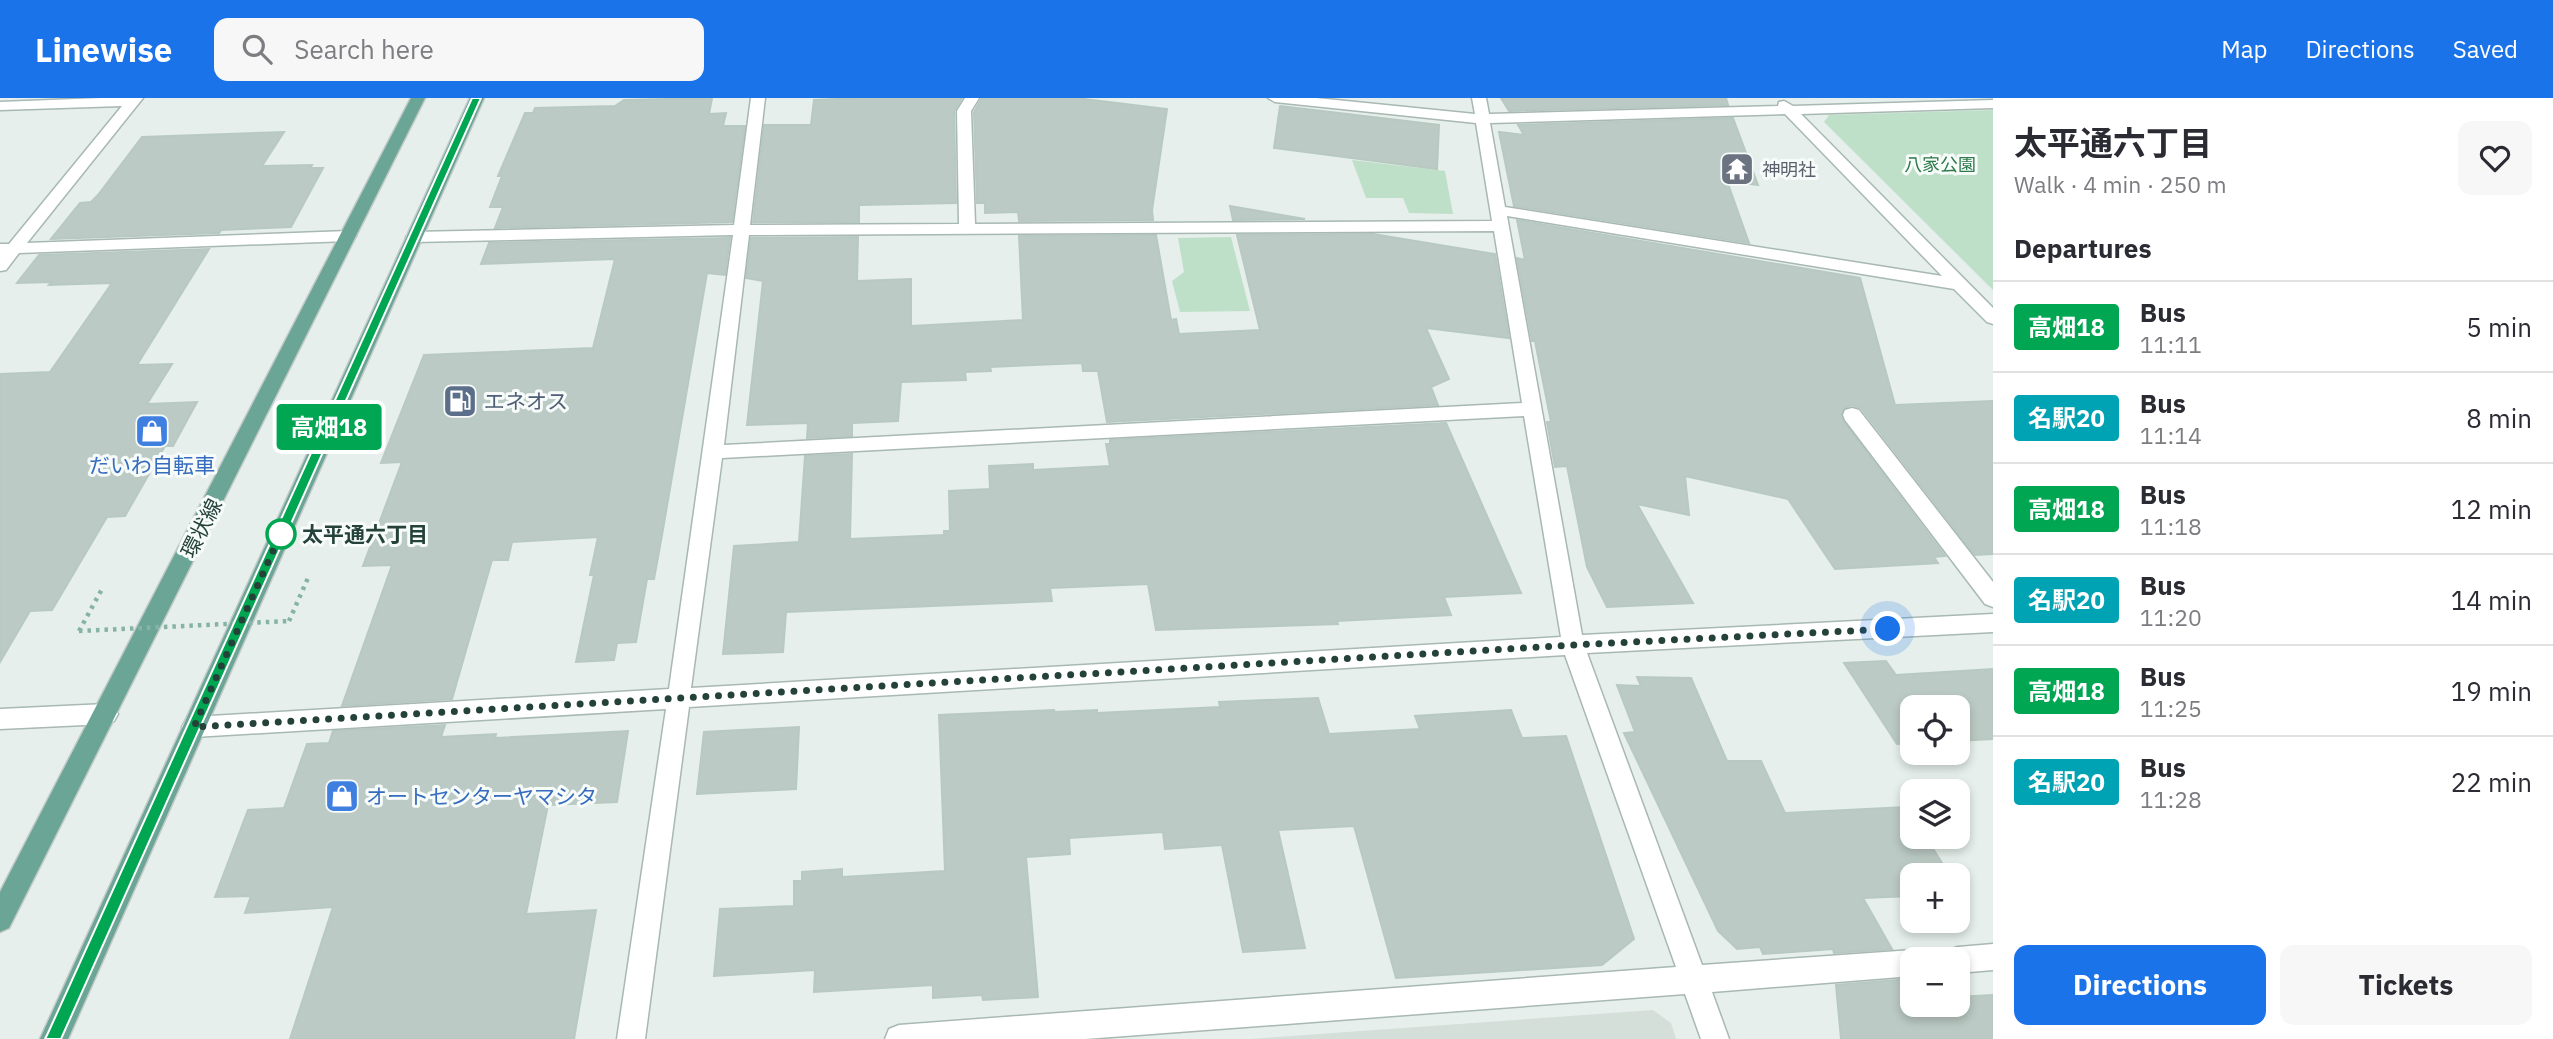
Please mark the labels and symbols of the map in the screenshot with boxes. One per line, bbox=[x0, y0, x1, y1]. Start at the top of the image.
temple icon: 神明社 bbox=[1718, 150, 1756, 188]
park label: 八家公園 bbox=[1904, 153, 1976, 176]
place label: 神明社 bbox=[1762, 158, 1816, 181]
fuel station icon: エネオス bbox=[441, 382, 479, 420]
place label: エネオス bbox=[484, 387, 568, 415]
line badge: 高畑18 bbox=[280, 404, 378, 450]
shop icon: だいわ自転車 bbox=[133, 412, 171, 450]
place label: だいわ自転車 bbox=[89, 451, 215, 479]
street label: 環状線 bbox=[174, 494, 228, 562]
marker: 太平通六丁目 bbox=[266, 519, 296, 549]
place label: 太平通六丁目 bbox=[302, 520, 428, 548]
your location bbox=[1870, 611, 1905, 646]
shop icon: オートセンターヤマシタ bbox=[323, 777, 361, 815]
place label: オートセンターヤマシタ bbox=[366, 782, 597, 810]

